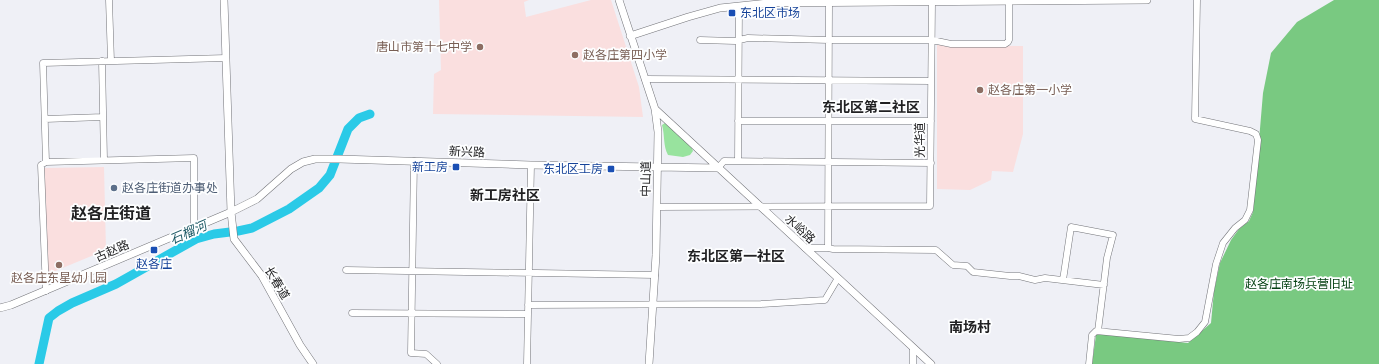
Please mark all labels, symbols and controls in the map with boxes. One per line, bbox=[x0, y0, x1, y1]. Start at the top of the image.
place label: 东北区市场 bbox=[740, 5, 800, 20]
marker: 东北区市场 bbox=[727, 8, 737, 18]
place label: 唐山市第十七中学 bbox=[376, 39, 472, 54]
marker: 唐山市第十七中学 bbox=[475, 42, 485, 52]
place label: 赵各庄第四小学 bbox=[583, 47, 667, 62]
marker: 赵各庄第四小学 bbox=[570, 50, 580, 60]
place label: 赵各庄第一小学 bbox=[988, 82, 1072, 97]
marker: 赵各庄第一小学 bbox=[975, 85, 985, 95]
district label: 东北区第二社区 bbox=[822, 98, 920, 116]
street label: 光华道 bbox=[912, 122, 927, 158]
street label: 新兴路 bbox=[449, 143, 485, 160]
place label: 新工房 bbox=[412, 159, 448, 174]
place label: 东北区工房 bbox=[543, 161, 603, 176]
street label: 中山道 bbox=[638, 161, 653, 197]
marker: 新工房 bbox=[451, 162, 461, 172]
marker: 东北区工房 bbox=[606, 164, 616, 174]
place label: 赵各庄街道办事处 bbox=[122, 180, 218, 195]
marker: 赵各庄街道办事处 bbox=[109, 183, 119, 193]
district label: 新工房社区 bbox=[470, 186, 540, 204]
district label: 赵各庄街道 bbox=[71, 204, 151, 223]
street label: 水峪路 bbox=[782, 211, 819, 246]
water label: 石榴河 bbox=[167, 216, 212, 247]
street label: 古赵路 bbox=[92, 237, 131, 264]
marker: 赵各庄 bbox=[149, 245, 159, 255]
district label: 东北区第一社区 bbox=[687, 247, 785, 265]
place label: 赵各庄 bbox=[136, 256, 172, 271]
marker: 赵各庄东星幼儿园 bbox=[54, 260, 64, 270]
street label: 长春道 bbox=[262, 263, 293, 302]
place label: 赵各庄东星幼儿园 bbox=[11, 270, 107, 285]
park label: 赵各庄南场兵营旧址 bbox=[1245, 276, 1353, 291]
district label: 南场村 bbox=[949, 318, 991, 336]

